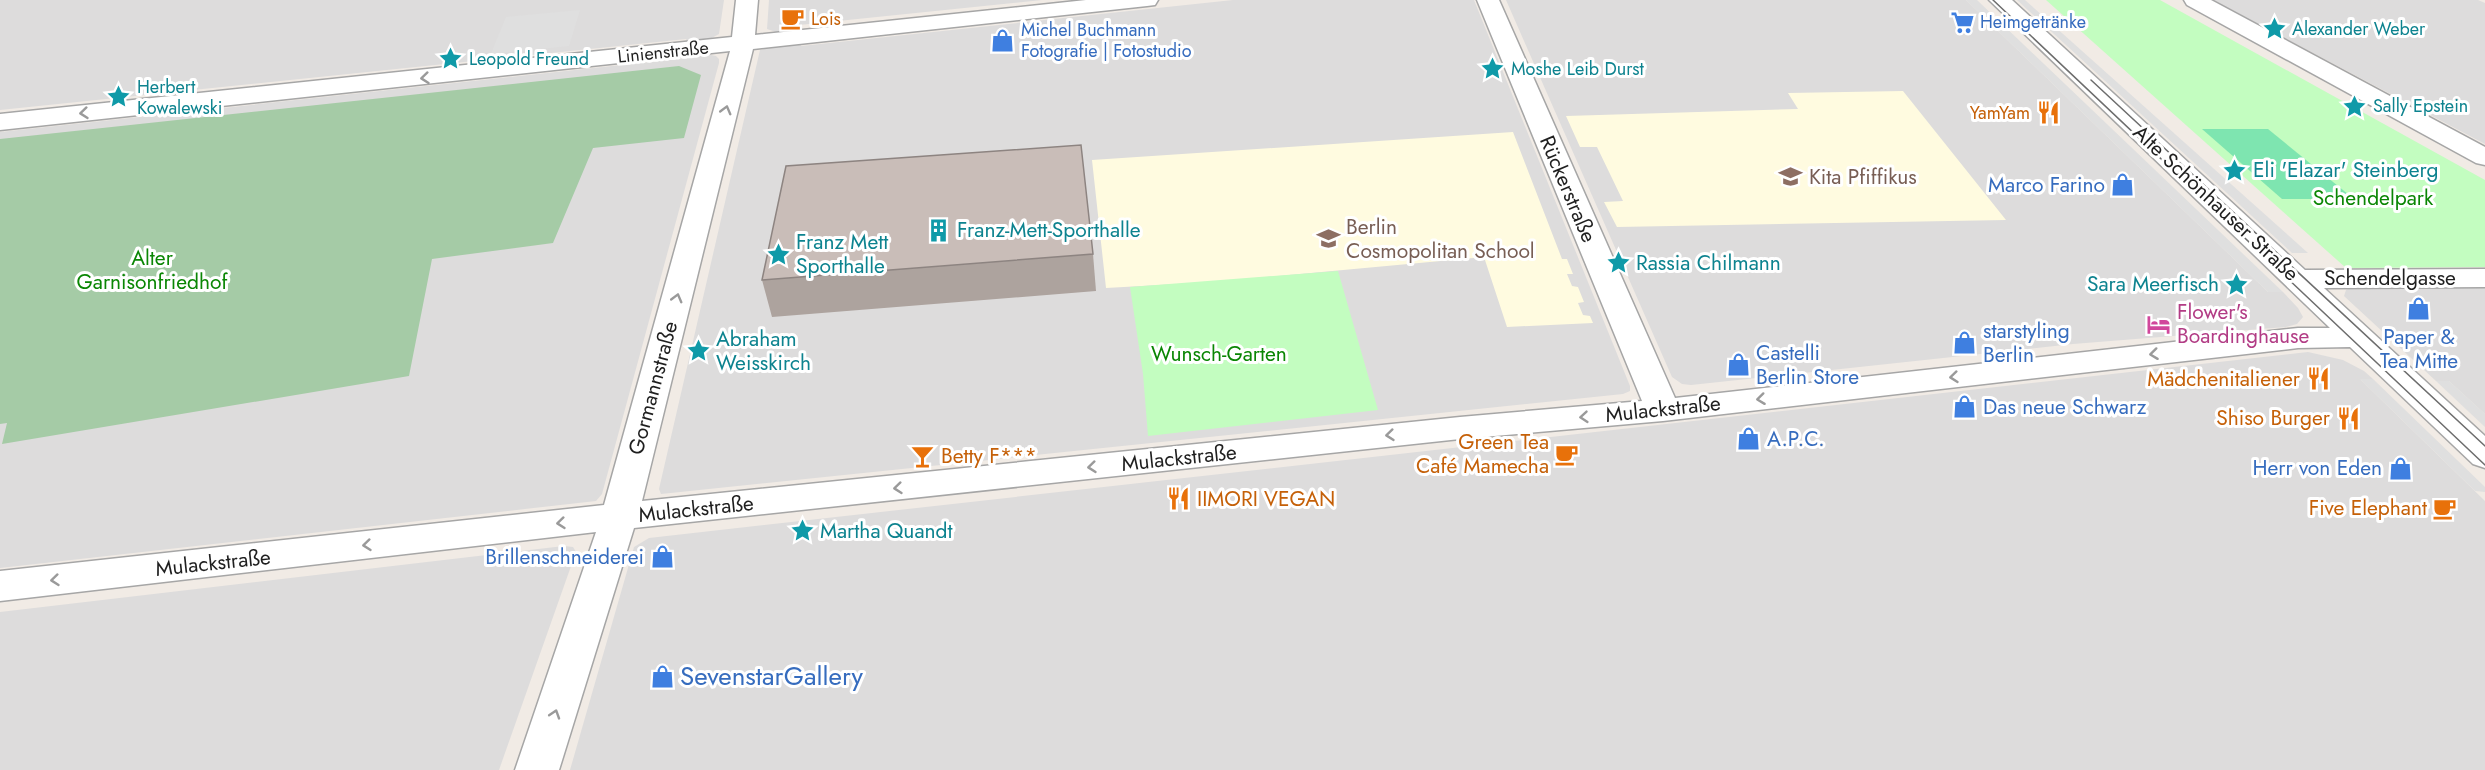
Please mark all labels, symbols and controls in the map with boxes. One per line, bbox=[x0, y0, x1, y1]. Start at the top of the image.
cafe icon: Lois bbox=[780, 6, 806, 32]
place label: Lois bbox=[811, 6, 841, 32]
supermarket icon: Heimgetränke bbox=[1949, 9, 1975, 35]
place label: Heimgetränke bbox=[1980, 9, 2086, 35]
place icon: Alexander Weber bbox=[2261, 16, 2287, 42]
place label: Alexander Weber bbox=[2292, 16, 2426, 42]
place label: Michel Buchmann Fotografie | Fotostudio bbox=[1021, 17, 1192, 64]
shop icon: Michel Buchmann Fotografie | Fotostudio bbox=[990, 27, 1016, 53]
street label: Linienstraße bbox=[616, 34, 710, 70]
place icon: Leopold Freund bbox=[438, 46, 464, 72]
place label: Leopold Freund bbox=[469, 46, 589, 72]
place icon: Moshe Leib Durst bbox=[1480, 56, 1506, 82]
place label: Moshe Leib Durst bbox=[1511, 56, 1645, 82]
one-way arrow bbox=[420, 71, 429, 84]
place label: Herbert Kowalewski bbox=[137, 74, 222, 121]
place icon: Herbert Kowalewski bbox=[106, 84, 132, 110]
place icon: Sally Epstein bbox=[2342, 93, 2368, 119]
place label: Sally Epstein bbox=[2373, 93, 2468, 119]
place label: YamYam bbox=[1970, 100, 2030, 126]
restaurant icon: YamYam bbox=[2035, 100, 2061, 126]
one-way arrow bbox=[718, 105, 731, 115]
one-way arrow bbox=[80, 106, 89, 119]
street label: Alte Schönhauser Straße bbox=[2126, 118, 2306, 288]
street label: Rückerstraße bbox=[1532, 131, 1604, 247]
place label: Eli 'Elazar' Steinberg bbox=[2253, 155, 2438, 185]
place icon: Eli 'Elazar' Steinberg bbox=[2222, 157, 2248, 183]
place label: Kita Pfiffikus bbox=[1809, 162, 1917, 192]
school or university icon: Kita Pfiffikus bbox=[1778, 164, 1804, 190]
place label: Marco Farino bbox=[1988, 170, 2105, 200]
shop icon: Marco Farino bbox=[2110, 172, 2136, 198]
park label: Schendelpark bbox=[2313, 183, 2434, 213]
place label: Berlin Cosmopolitan School bbox=[1346, 212, 1535, 266]
place label: Franz-Mett-Sporthalle bbox=[957, 215, 1141, 245]
building icon: Franz-Mett-Sporthalle bbox=[926, 217, 952, 243]
school or university icon: Berlin Cosmopolitan School bbox=[1315, 226, 1341, 252]
place label: Franz Mett Sporthalle bbox=[796, 227, 888, 281]
place icon: Franz Mett Sporthalle bbox=[765, 241, 791, 267]
park label: Alter Garnisonfriedhof bbox=[77, 243, 228, 297]
place label: Rassia Chilmann bbox=[1636, 248, 1781, 278]
place icon: Rassia Chilmann bbox=[1605, 250, 1631, 276]
street label: Schendelgasse bbox=[2324, 263, 2456, 293]
place label: Sara Meerfisch bbox=[2087, 269, 2219, 299]
place icon: Sara Meerfisch bbox=[2224, 271, 2250, 297]
one-way arrow bbox=[669, 294, 682, 304]
shop icon: Paper & Tea Mitte bbox=[2406, 296, 2432, 322]
place label: Flower's Boardinghause bbox=[2177, 297, 2310, 351]
hotel icon: Flower's Boardinghause bbox=[2146, 311, 2172, 337]
place label: starstyling Berlin bbox=[1983, 316, 2070, 370]
street label: Gormannstraße bbox=[621, 318, 685, 458]
place label: Paper & Tea Mitte bbox=[2380, 322, 2458, 376]
place label: Abraham Weisskirch bbox=[716, 324, 811, 378]
shop icon: starstyling Berlin bbox=[1952, 330, 1978, 356]
place icon: Abraham Weisskirch bbox=[685, 338, 711, 364]
place label: Castelli Berlin Store bbox=[1756, 338, 1859, 392]
park label: Wunsch-Garten bbox=[1151, 339, 1287, 369]
one-way arrow bbox=[2150, 348, 2159, 360]
shop icon: Castelli Berlin Store bbox=[1725, 352, 1751, 378]
place label: Mädchenitaliener bbox=[2147, 364, 2301, 394]
restaurant icon: Mädchenitaliener bbox=[2305, 366, 2331, 392]
one-way arrow bbox=[1950, 370, 1959, 383]
street label: Mulackstraße bbox=[1604, 388, 1722, 430]
one-way arrow bbox=[1756, 392, 1765, 405]
place label: Das neue Schwarz bbox=[1983, 392, 2147, 422]
shop icon: Das neue Schwarz bbox=[1952, 394, 1978, 420]
place label: Shiso Burger bbox=[2216, 403, 2331, 433]
restaurant icon: Shiso Burger bbox=[2335, 405, 2361, 431]
one-way arrow bbox=[1580, 410, 1589, 423]
place label: A.P.C. bbox=[1767, 424, 1825, 454]
shop icon: A.P.C. bbox=[1736, 426, 1762, 452]
place label: Green Tea Café Mamecha bbox=[1416, 427, 1549, 481]
one-way arrow bbox=[1385, 429, 1395, 441]
street label: Mulackstraße bbox=[1120, 437, 1238, 479]
place label: Betty F*** bbox=[941, 441, 1037, 471]
cafe icon: Green Tea Café Mamecha bbox=[1554, 441, 1580, 467]
bar icon: Betty F*** bbox=[910, 443, 936, 469]
place label: Herr von Eden bbox=[2252, 453, 2382, 483]
shop icon: Herr von Eden bbox=[2387, 455, 2413, 481]
one-way arrow bbox=[1087, 460, 1096, 473]
one-way arrow bbox=[893, 481, 902, 494]
place label: IIMORI VEGAN bbox=[1197, 484, 1335, 514]
restaurant icon: IIMORI VEGAN bbox=[1166, 486, 1192, 512]
street label: Mulackstraße bbox=[637, 488, 755, 530]
place label: Five Elephant bbox=[2309, 493, 2427, 523]
cafe icon: Five Elephant bbox=[2432, 495, 2458, 521]
one-way arrow bbox=[556, 516, 565, 529]
place label: Martha Quandt bbox=[820, 516, 953, 546]
place icon: Martha Quandt bbox=[789, 518, 815, 544]
one-way arrow bbox=[362, 538, 372, 551]
street label: Mulackstraße bbox=[154, 542, 272, 584]
place label: Brillenschneiderei bbox=[485, 542, 644, 572]
shop icon: Brillenschneiderei bbox=[649, 544, 675, 570]
one-way arrow bbox=[51, 573, 60, 586]
place label: SevenstarGallery bbox=[680, 657, 864, 695]
shop icon: SevenstarGallery bbox=[649, 663, 675, 689]
one-way arrow bbox=[547, 709, 560, 720]

